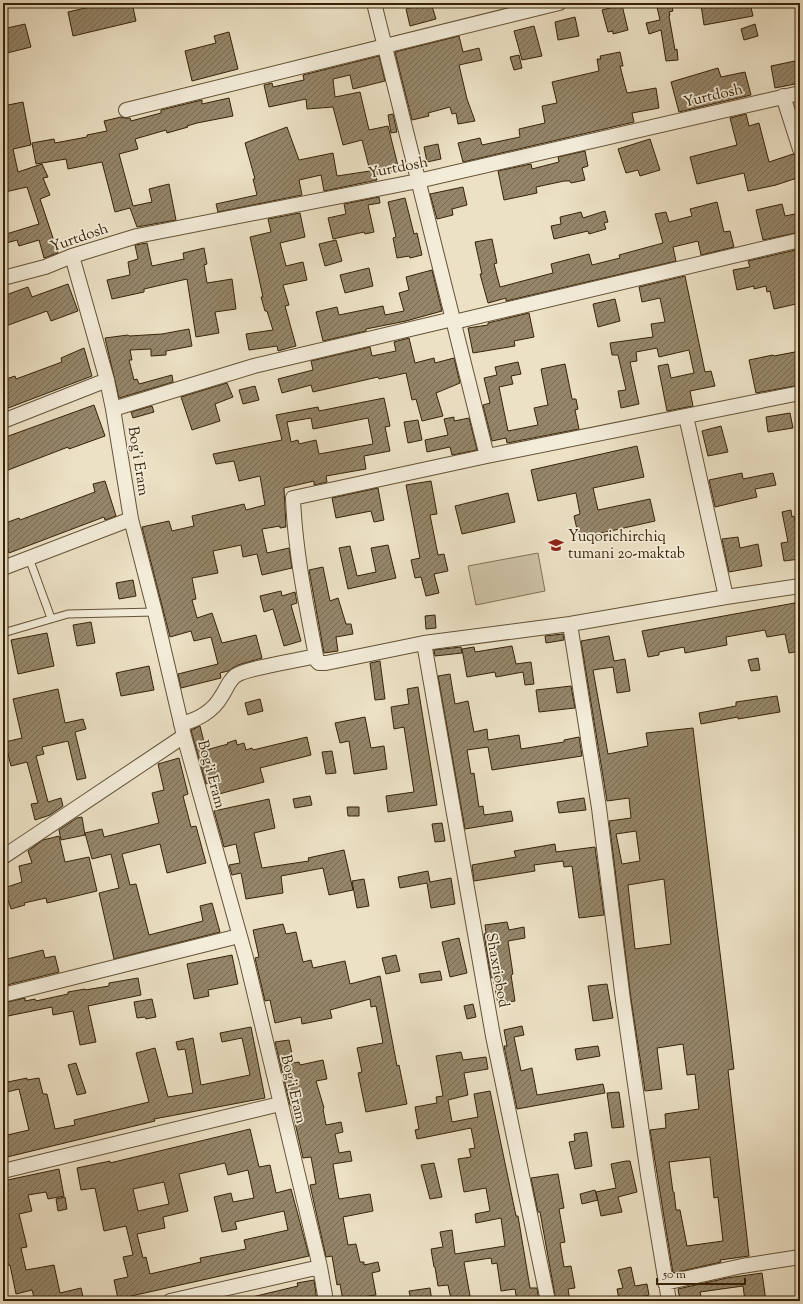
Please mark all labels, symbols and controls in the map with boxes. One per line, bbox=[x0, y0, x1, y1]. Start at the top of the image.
street label: Yurtdosh bbox=[682, 79, 745, 113]
street label: Yurtdosh bbox=[367, 152, 430, 185]
street label: Yurtdosh bbox=[48, 219, 112, 258]
street label: Bog'i Eram bbox=[122, 425, 153, 498]
place label: Yuqorichirchiq tumani 20-maktab bbox=[568, 527, 685, 565]
school or university icon: Yuqorichirchiq tumani 20-maktab bbox=[547, 536, 565, 554]
street label: Bog'i Eram bbox=[191, 738, 230, 811]
street label: Shaxriobod bbox=[480, 931, 514, 1010]
street label: Bog'i Eram bbox=[274, 1053, 311, 1126]
scale bar bbox=[657, 1260, 745, 1286]
text: 50 m bbox=[662, 1266, 686, 1284]

